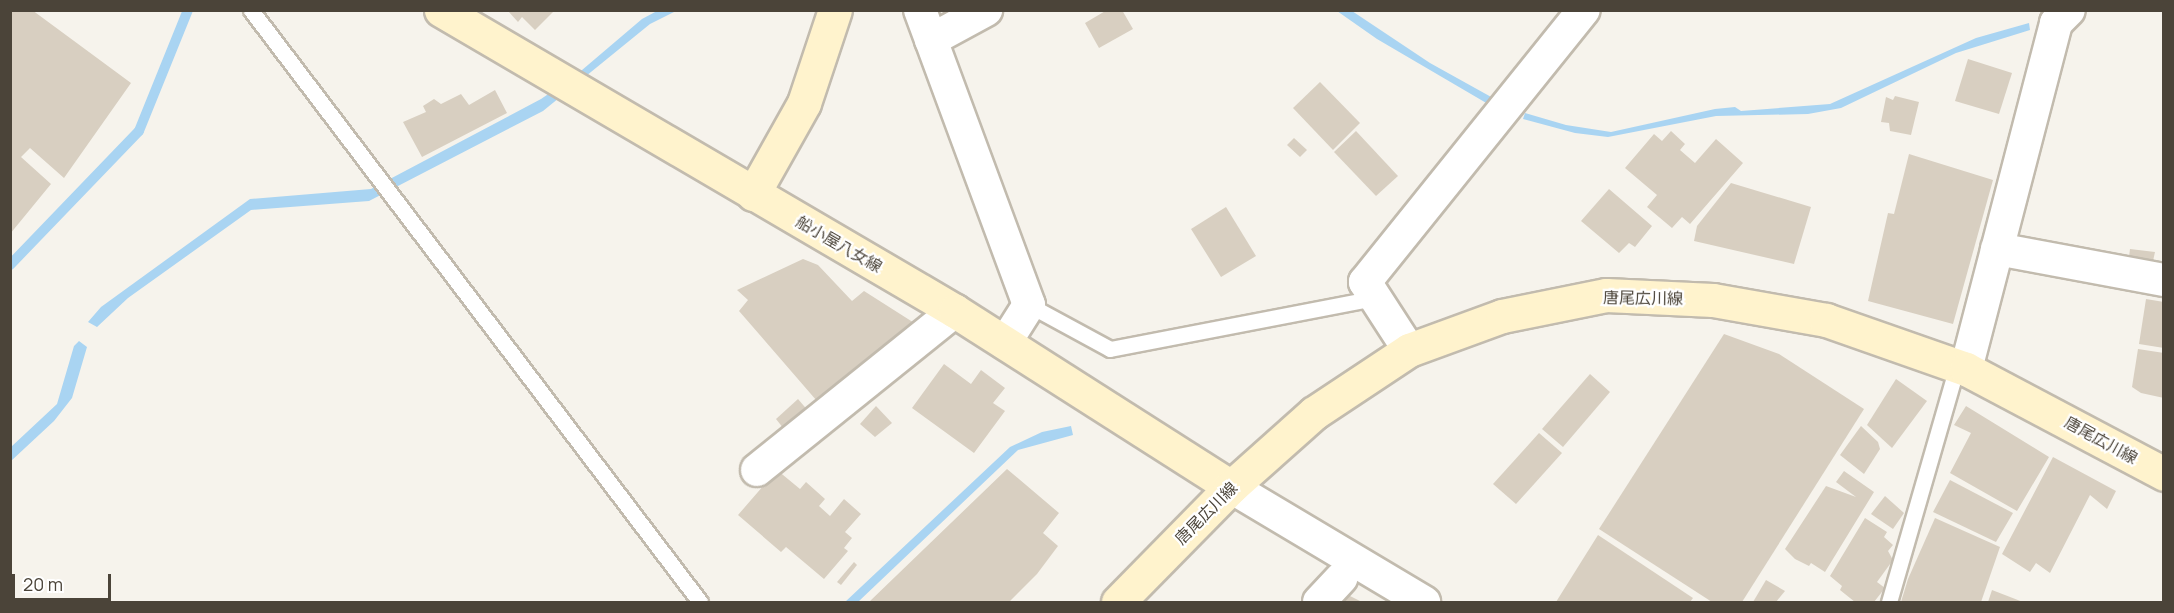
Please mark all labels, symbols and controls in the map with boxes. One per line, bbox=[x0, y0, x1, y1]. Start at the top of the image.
street label: 船小屋八女線 bbox=[793, 212, 885, 276]
street label: 唐尾広川線 bbox=[1603, 288, 1683, 308]
street label: 唐尾広川線 bbox=[2061, 412, 2141, 468]
street label: 唐尾広川線 bbox=[1171, 478, 1241, 548]
scale bar bbox=[15, 562, 114, 600]
text: 20 m bbox=[23, 572, 63, 596]

